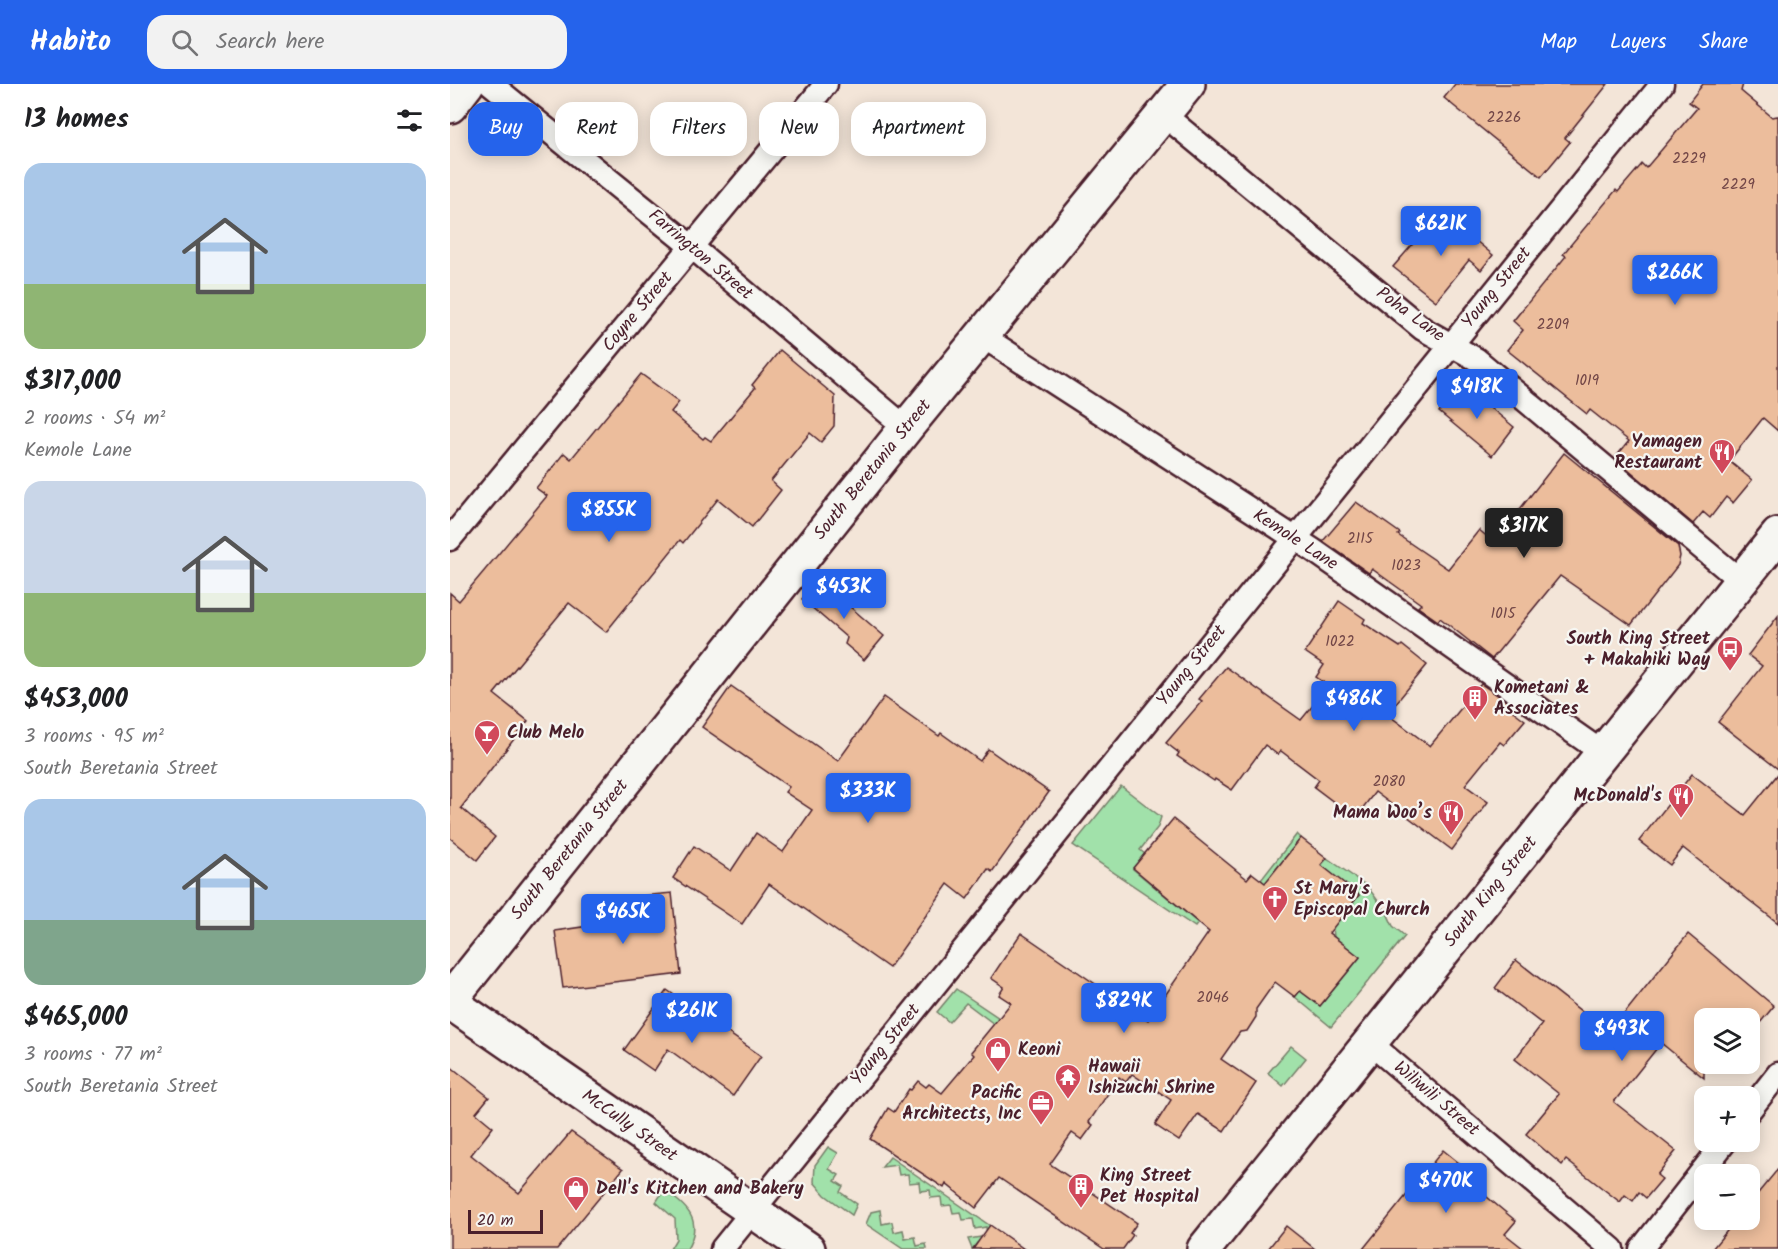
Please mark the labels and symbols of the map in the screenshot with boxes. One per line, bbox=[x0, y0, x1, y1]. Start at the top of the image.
house number: 2226 bbox=[1487, 106, 1521, 130]
house number: 2229 bbox=[1672, 147, 1706, 171]
house number: 2229 bbox=[1721, 173, 1755, 197]
street label: Farrington Street bbox=[641, 202, 760, 308]
pin: $621K bbox=[1399, 206, 1483, 257]
street label: Young Street bbox=[1455, 240, 1540, 335]
pin: $266K bbox=[1633, 255, 1717, 306]
street label: Coyne Street bbox=[595, 264, 681, 359]
street label: Poha Lane bbox=[1369, 280, 1451, 350]
house number: 2209 bbox=[1537, 313, 1570, 337]
pin: $418K bbox=[1435, 369, 1519, 420]
house number: 1019 bbox=[1575, 369, 1600, 393]
street label: South Beretania Street bbox=[807, 392, 940, 547]
place label: Yamagen Restaurant bbox=[1614, 428, 1703, 478]
restaurant icon: Yamagen Restaurant bbox=[1707, 437, 1737, 475]
pin: $855K bbox=[567, 492, 651, 543]
street label: Kemole Lane bbox=[1246, 501, 1344, 579]
pin: $317K bbox=[1482, 508, 1566, 559]
house number: 2115 bbox=[1347, 527, 1374, 551]
house number: 1023 bbox=[1391, 554, 1421, 578]
pin: $453K bbox=[802, 569, 886, 620]
house number: 1015 bbox=[1491, 602, 1516, 626]
street label: Young Street bbox=[1150, 618, 1235, 713]
place label: South King Street + Makahiki Way bbox=[1567, 625, 1711, 675]
house number: 1022 bbox=[1325, 630, 1355, 654]
bus stop icon: South King Street + Makahiki Way bbox=[1715, 634, 1745, 672]
place label: Kometani & Associates bbox=[1494, 674, 1590, 724]
pin: $486K bbox=[1312, 681, 1396, 732]
building icon: Kometani & Associates bbox=[1460, 683, 1490, 721]
bar icon: Club Melo bbox=[472, 718, 502, 756]
place label: Club Melo bbox=[507, 719, 584, 748]
house number: 2080 bbox=[1373, 770, 1406, 794]
street label: South Beretania Street bbox=[504, 772, 637, 927]
pin: $333K bbox=[826, 773, 910, 824]
restaurant icon: McDonald's bbox=[1666, 781, 1696, 819]
place label: McDonald's bbox=[1573, 782, 1663, 811]
restaurant icon: Mama Woo’s bbox=[1436, 798, 1466, 836]
place label: Mama Woo’s bbox=[1333, 799, 1433, 828]
street label: South King Street bbox=[1437, 829, 1546, 954]
place label: St Mary's Episcopal Church bbox=[1294, 875, 1430, 925]
church icon: St Mary's Episcopal Church bbox=[1260, 884, 1290, 922]
pin: $465K bbox=[581, 894, 665, 945]
pin: $829K bbox=[1082, 983, 1166, 1034]
house number: 2046 bbox=[1197, 986, 1229, 1010]
pin: $261K bbox=[650, 993, 734, 1044]
street label: Young Street bbox=[844, 997, 929, 1092]
pin: $493K bbox=[1580, 1011, 1664, 1062]
shop icon: Keoni bbox=[983, 1035, 1013, 1073]
place label: Keoni bbox=[1018, 1036, 1061, 1065]
place label: Hawaii Ishizuchi Shrine bbox=[1088, 1053, 1215, 1103]
street label: Wiliwili Street bbox=[1386, 1054, 1486, 1145]
temple icon: Hawaii Ishizuchi Shrine bbox=[1053, 1062, 1083, 1100]
place label: Pacific Architects, Inc bbox=[902, 1079, 1022, 1129]
street label: McCully Street bbox=[575, 1082, 684, 1171]
office icon: Pacific Architects, Inc bbox=[1026, 1088, 1056, 1126]
place label: King Street Pet Hospital bbox=[1100, 1162, 1199, 1212]
pin: $470K bbox=[1404, 1163, 1488, 1214]
building icon: King Street Pet Hospital bbox=[1066, 1171, 1096, 1209]
shop icon: Dell's Kitchen and Bakery bbox=[561, 1174, 591, 1212]
place label: Dell's Kitchen and Bakery bbox=[596, 1175, 804, 1204]
scale bar bbox=[468, 1207, 543, 1234]

